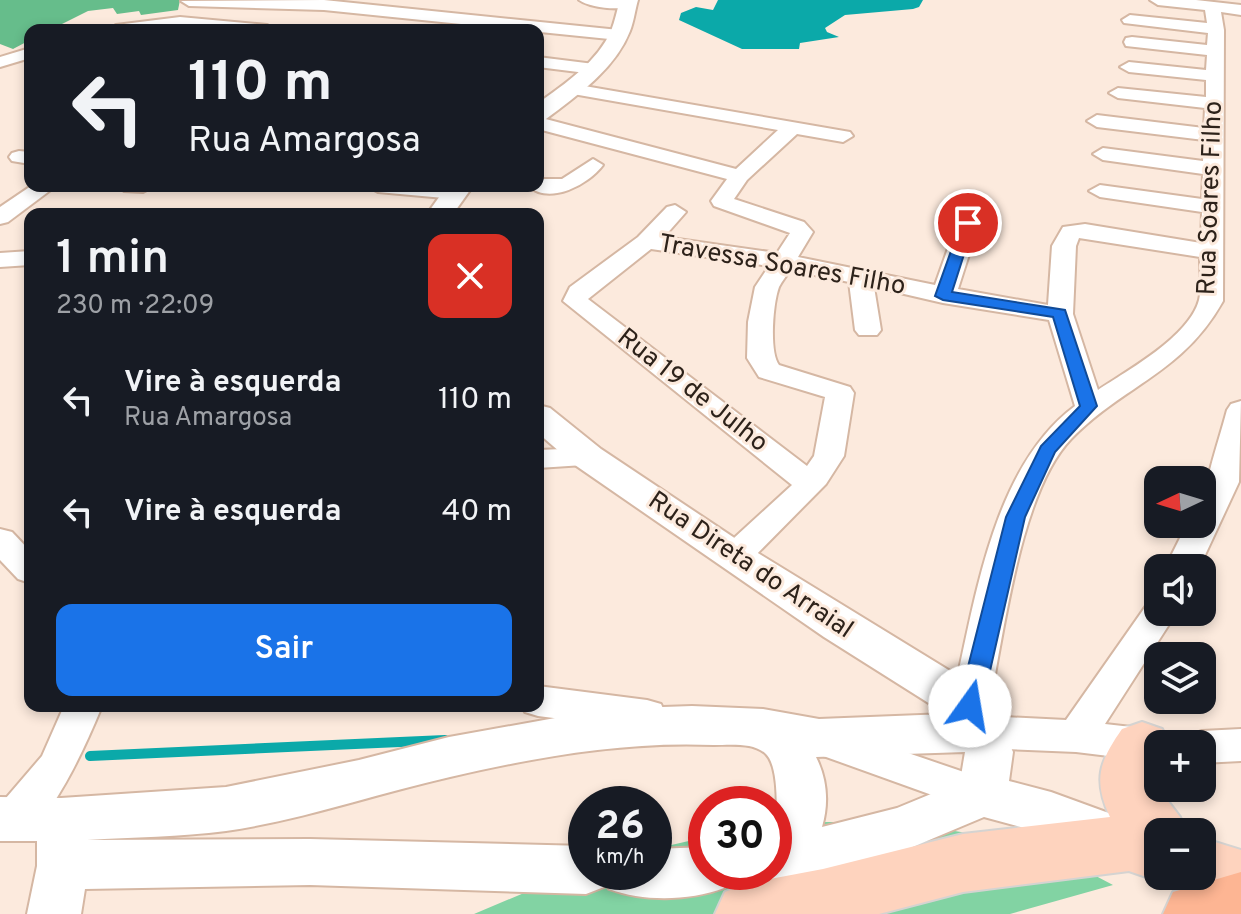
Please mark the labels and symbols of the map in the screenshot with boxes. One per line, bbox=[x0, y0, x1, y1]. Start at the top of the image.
street label: Rua Soares Filho bbox=[1191, 100, 1231, 296]
pin bbox=[934, 189, 1002, 257]
street label: Travessa Soares Filho bbox=[656, 228, 908, 304]
street label: Rua 19 de Julho bbox=[610, 322, 774, 460]
north arrow bbox=[1144, 466, 1216, 538]
street label: Rua Direta do Arraial bbox=[641, 485, 859, 647]
position arrow bbox=[928, 664, 1012, 748]
speed limit sign: 30 bbox=[688, 786, 792, 890]

